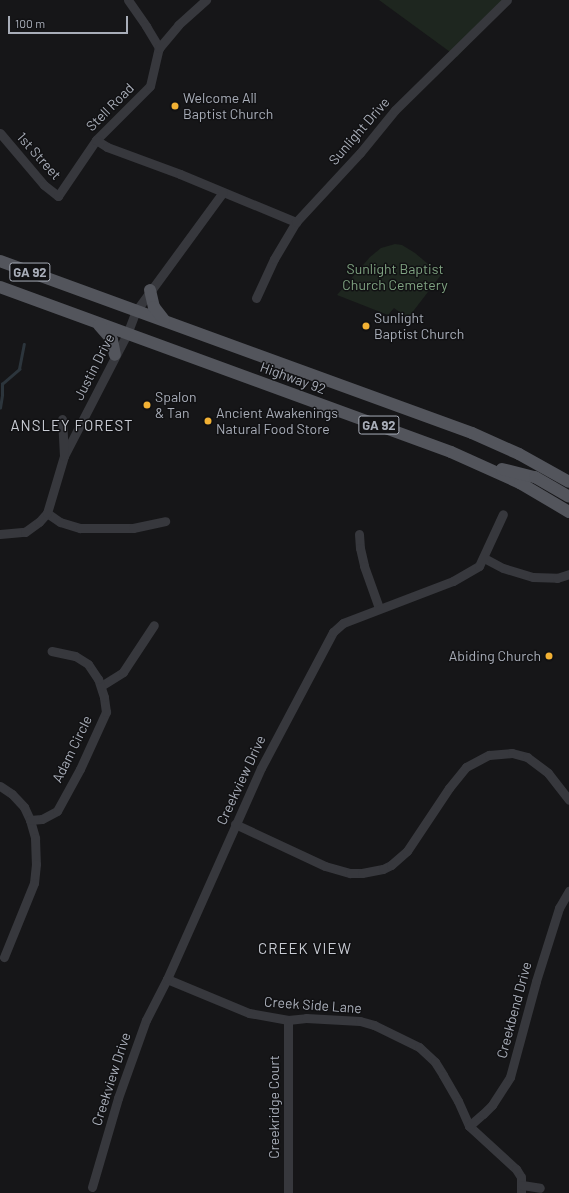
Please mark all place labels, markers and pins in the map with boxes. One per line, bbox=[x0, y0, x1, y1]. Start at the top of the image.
place label: Welcome All Baptist Church bbox=[183, 90, 273, 122]
marker: Welcome All Baptist Church bbox=[170, 101, 180, 111]
place label: Sunlight Baptist Church bbox=[374, 310, 464, 342]
marker: Sunlight Baptist Church bbox=[361, 321, 371, 331]
place label: Spalon & Tan bbox=[155, 389, 196, 422]
marker: Spalon & Tan bbox=[142, 400, 152, 410]
place label: Ancient Awakenings Natural Food Store bbox=[216, 405, 338, 438]
marker: Ancient Awakenings Natural Food Store bbox=[203, 416, 213, 426]
place label: Abiding Church bbox=[449, 648, 541, 664]
marker: Abiding Church bbox=[544, 651, 554, 661]

